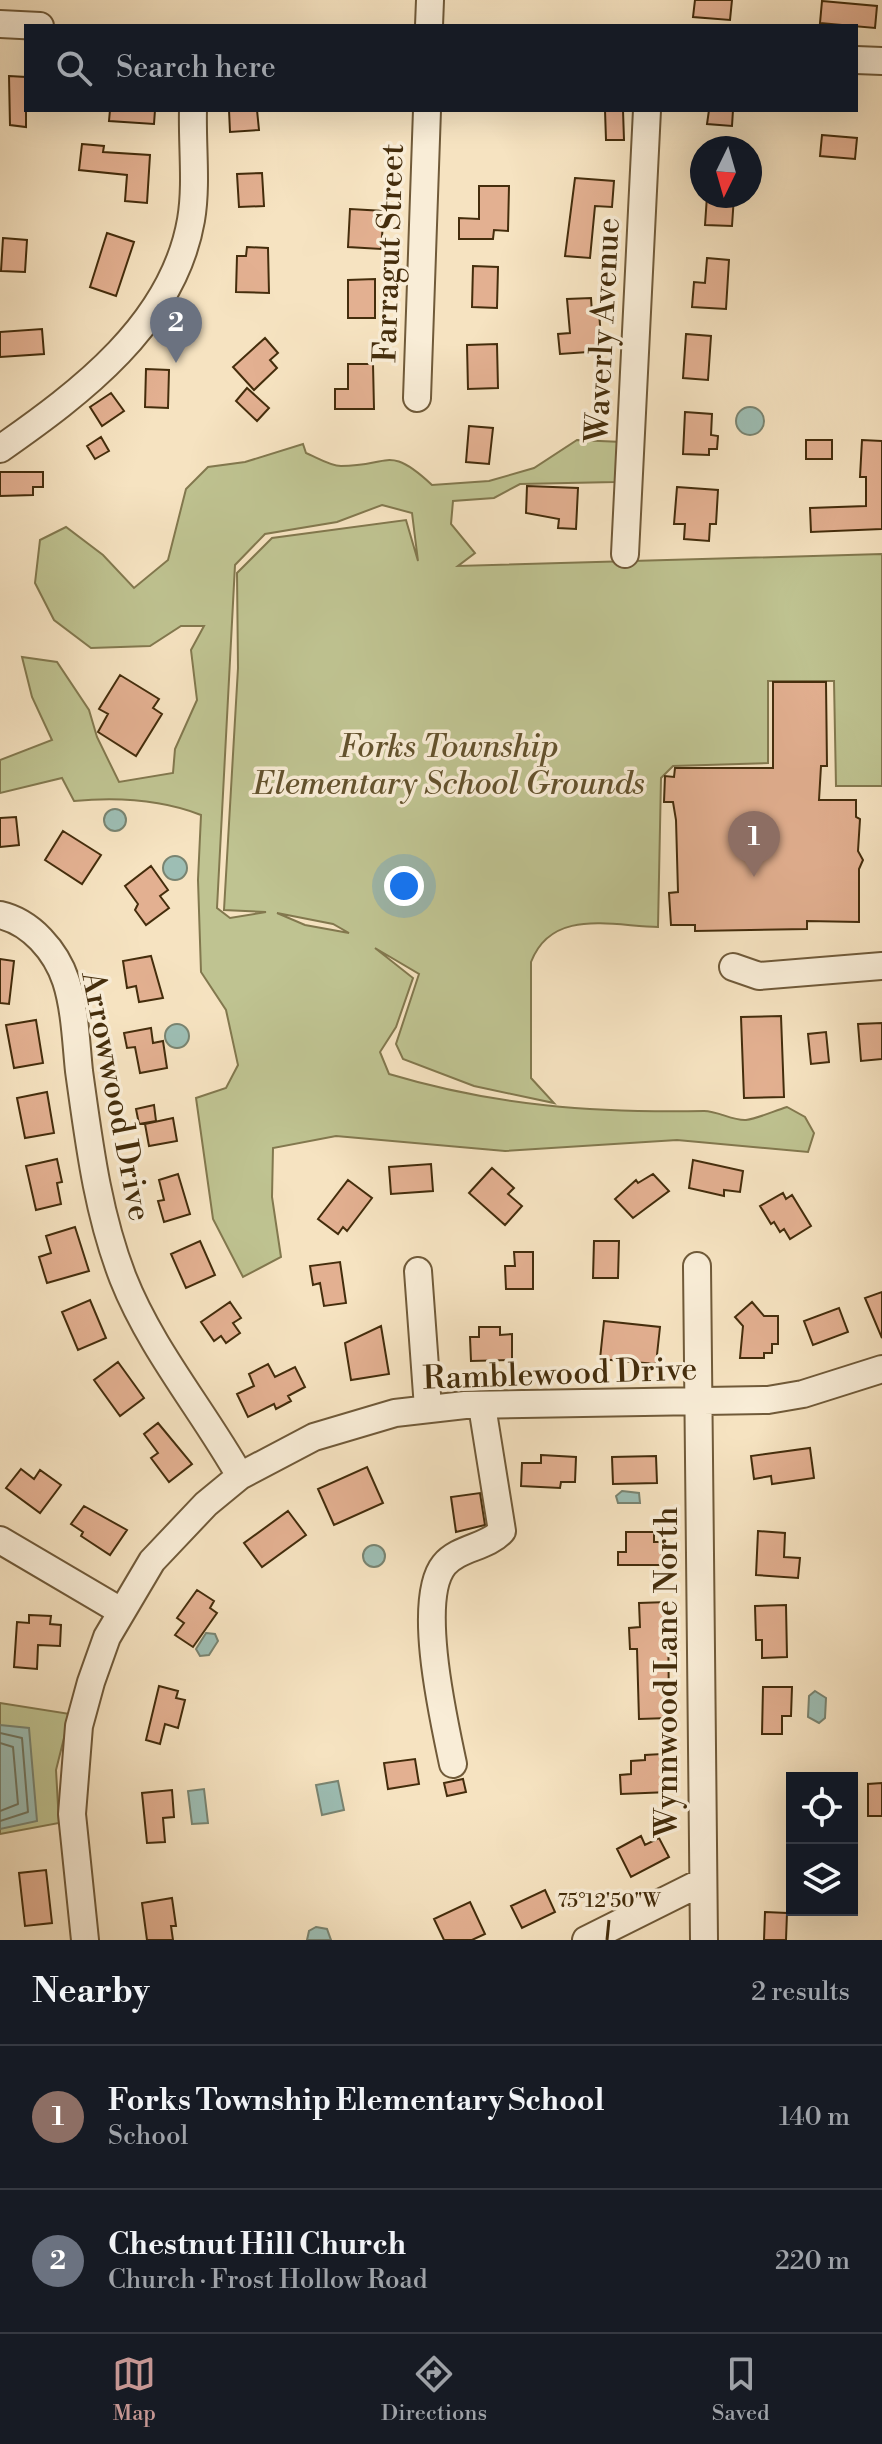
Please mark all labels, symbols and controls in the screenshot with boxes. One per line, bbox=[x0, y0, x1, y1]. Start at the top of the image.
search box bbox=[24, 24, 858, 112]
icon: search bbox=[52, 46, 96, 90]
text: Search here bbox=[116, 49, 276, 87]
north arrow bbox=[690, 136, 762, 208]
street label: Farragut Street bbox=[365, 143, 413, 363]
street label: Waverly Avenue bbox=[577, 217, 629, 444]
pin: 2 bbox=[150, 297, 202, 363]
park label: Forks Township Elementary School Grounds bbox=[251, 727, 645, 804]
pin: 1 bbox=[728, 811, 780, 877]
your location bbox=[384, 866, 424, 906]
street label: Arrowwood Drive bbox=[72, 967, 160, 1224]
street label: Ramblewood Drive bbox=[422, 1349, 698, 1399]
street label: Wynnwood Lane North bbox=[647, 1507, 687, 1838]
map controls bbox=[786, 1772, 858, 1916]
button: locate bbox=[786, 1772, 858, 1844]
button: layers bbox=[786, 1844, 858, 1916]
text: 75°12'50"W bbox=[557, 1889, 661, 1914]
text: Nearby bbox=[32, 1971, 150, 2013]
text: 2 results bbox=[751, 1976, 850, 2008]
text: Forks Township Elementary School bbox=[108, 2082, 604, 2120]
text: 1 bbox=[52, 2101, 64, 2133]
text: 140 m bbox=[779, 2101, 850, 2133]
text: School bbox=[108, 2120, 188, 2152]
text: Chestnut Hill Church bbox=[108, 2226, 406, 2264]
text: 2 bbox=[50, 2245, 66, 2277]
text: 220 m bbox=[775, 2245, 850, 2277]
text: Church · Frost Hollow Road bbox=[108, 2264, 428, 2296]
tab: Map bbox=[112, 2352, 156, 2427]
tab: Directions bbox=[381, 2352, 487, 2427]
tab: Saved bbox=[712, 2352, 770, 2427]

